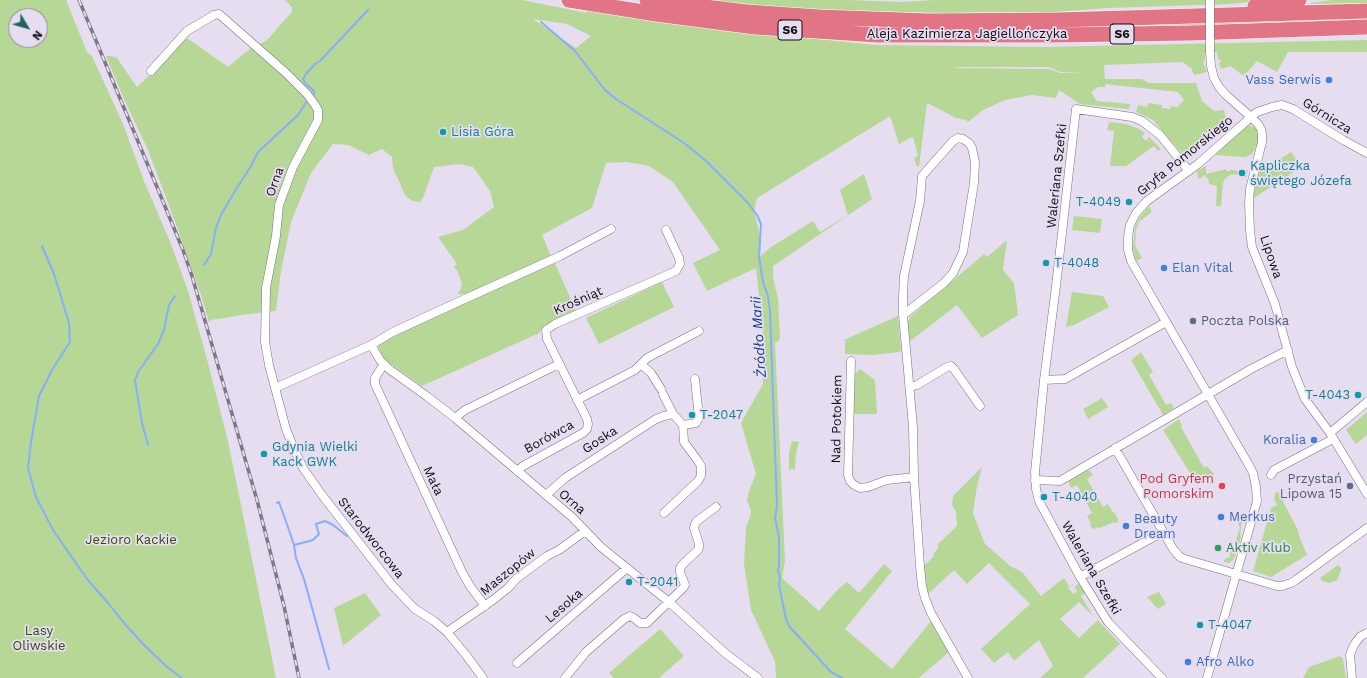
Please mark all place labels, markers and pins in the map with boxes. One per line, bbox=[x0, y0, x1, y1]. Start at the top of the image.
place label: Vass Serwis bbox=[1246, 72, 1321, 88]
marker: Vass Serwis bbox=[1324, 75, 1334, 85]
place label: Lisia Góra bbox=[451, 124, 514, 140]
marker: Lisia Góra bbox=[438, 127, 448, 137]
place label: Kapliczka świętego Józefa bbox=[1250, 158, 1351, 189]
marker: Kapliczka świętego Józefa bbox=[1237, 168, 1247, 178]
place label: T-4049 bbox=[1076, 194, 1121, 210]
marker: T-4049 bbox=[1124, 197, 1134, 207]
place label: T-4048 bbox=[1054, 255, 1099, 271]
marker: T-4048 bbox=[1041, 258, 1051, 268]
place label: Elan Vital bbox=[1172, 260, 1233, 276]
marker: Elan Vital bbox=[1159, 263, 1169, 273]
place label: Poczta Polska bbox=[1201, 313, 1289, 329]
marker: Poczta Polska bbox=[1188, 316, 1198, 326]
place label: T-4043 bbox=[1305, 387, 1350, 403]
marker: T-4043 bbox=[1353, 390, 1363, 400]
place label: T-2047 bbox=[700, 407, 743, 423]
marker: T-2047 bbox=[687, 410, 697, 420]
place label: Koralia bbox=[1263, 432, 1306, 448]
marker: Koralia bbox=[1309, 435, 1319, 445]
place label: Gdynia Wielki Kack GWK bbox=[272, 439, 358, 470]
marker: Gdynia Wielki Kack GWK bbox=[259, 449, 269, 459]
place label: Pod Gryfem Pomorskim bbox=[1140, 471, 1214, 502]
place label: Przystań Lipowa 15 bbox=[1280, 471, 1342, 502]
marker: Pod Gryfem Pomorskim bbox=[1217, 481, 1227, 491]
marker: Przystań Lipowa 15 bbox=[1345, 481, 1355, 491]
place label: T-4040 bbox=[1052, 489, 1097, 505]
marker: T-4040 bbox=[1039, 492, 1049, 502]
place label: Merkus bbox=[1229, 509, 1275, 525]
place label: Beauty Dream bbox=[1134, 511, 1178, 542]
marker: Merkus bbox=[1216, 512, 1226, 522]
marker: Beauty Dream bbox=[1121, 521, 1131, 531]
place label: Aktiv Klub bbox=[1226, 540, 1291, 556]
marker: Aktiv Klub bbox=[1213, 543, 1223, 553]
place label: T-2041 bbox=[637, 574, 678, 590]
marker: T-2041 bbox=[624, 577, 634, 587]
place label: T-4047 bbox=[1208, 617, 1252, 633]
marker: T-4047 bbox=[1195, 620, 1205, 630]
place label: Afro Alko bbox=[1196, 654, 1254, 670]
marker: Afro Alko bbox=[1183, 657, 1193, 667]

